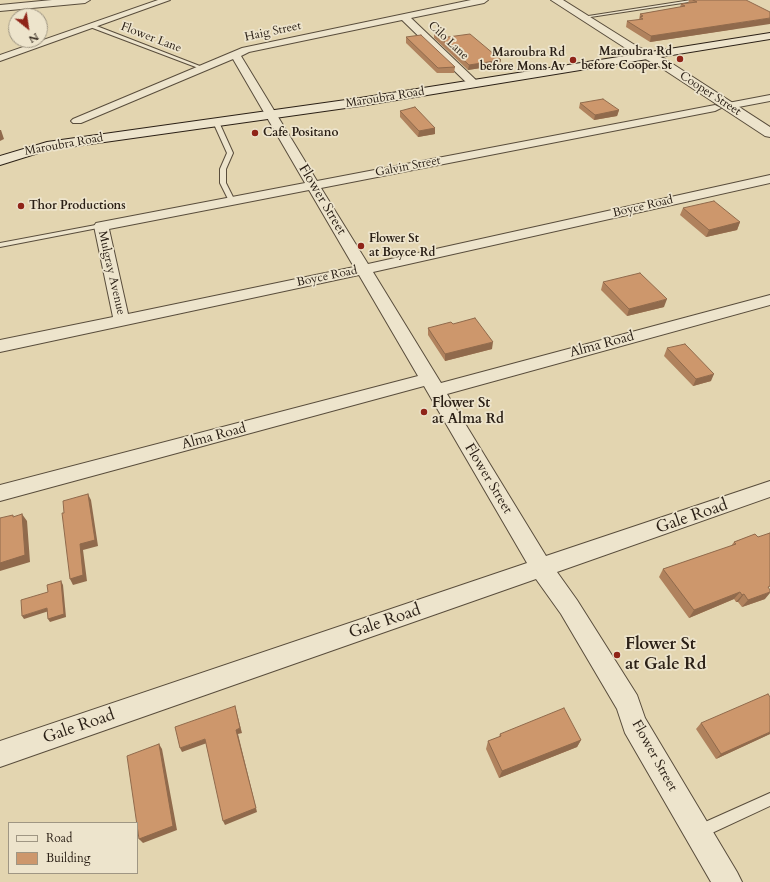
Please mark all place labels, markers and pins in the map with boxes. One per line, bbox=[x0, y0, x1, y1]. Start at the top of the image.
place label: Maroubra Rd before Cooper St bbox=[581, 45, 672, 73]
place label: Maroubra Rd before Mons Av bbox=[480, 46, 565, 74]
marker: Maroubra Rd before Cooper St bbox=[675, 54, 685, 64]
marker: Maroubra Rd before Mons Av bbox=[568, 55, 578, 65]
place label: Cafe Positano bbox=[263, 126, 338, 140]
marker: Cafe Positano bbox=[250, 128, 260, 138]
place label: Thor Productions bbox=[29, 199, 126, 213]
marker: Thor Productions bbox=[16, 201, 26, 211]
place label: Flower St at Boyce Rd bbox=[369, 232, 435, 260]
marker: Flower St at Boyce Rd bbox=[356, 241, 366, 251]
place label: Flower St at Alma Rd bbox=[432, 396, 504, 428]
marker: Flower St at Alma Rd bbox=[419, 407, 429, 417]
place label: Flower St at Gale Rd bbox=[625, 635, 706, 675]
marker: Flower St at Gale Rd bbox=[612, 650, 622, 660]

